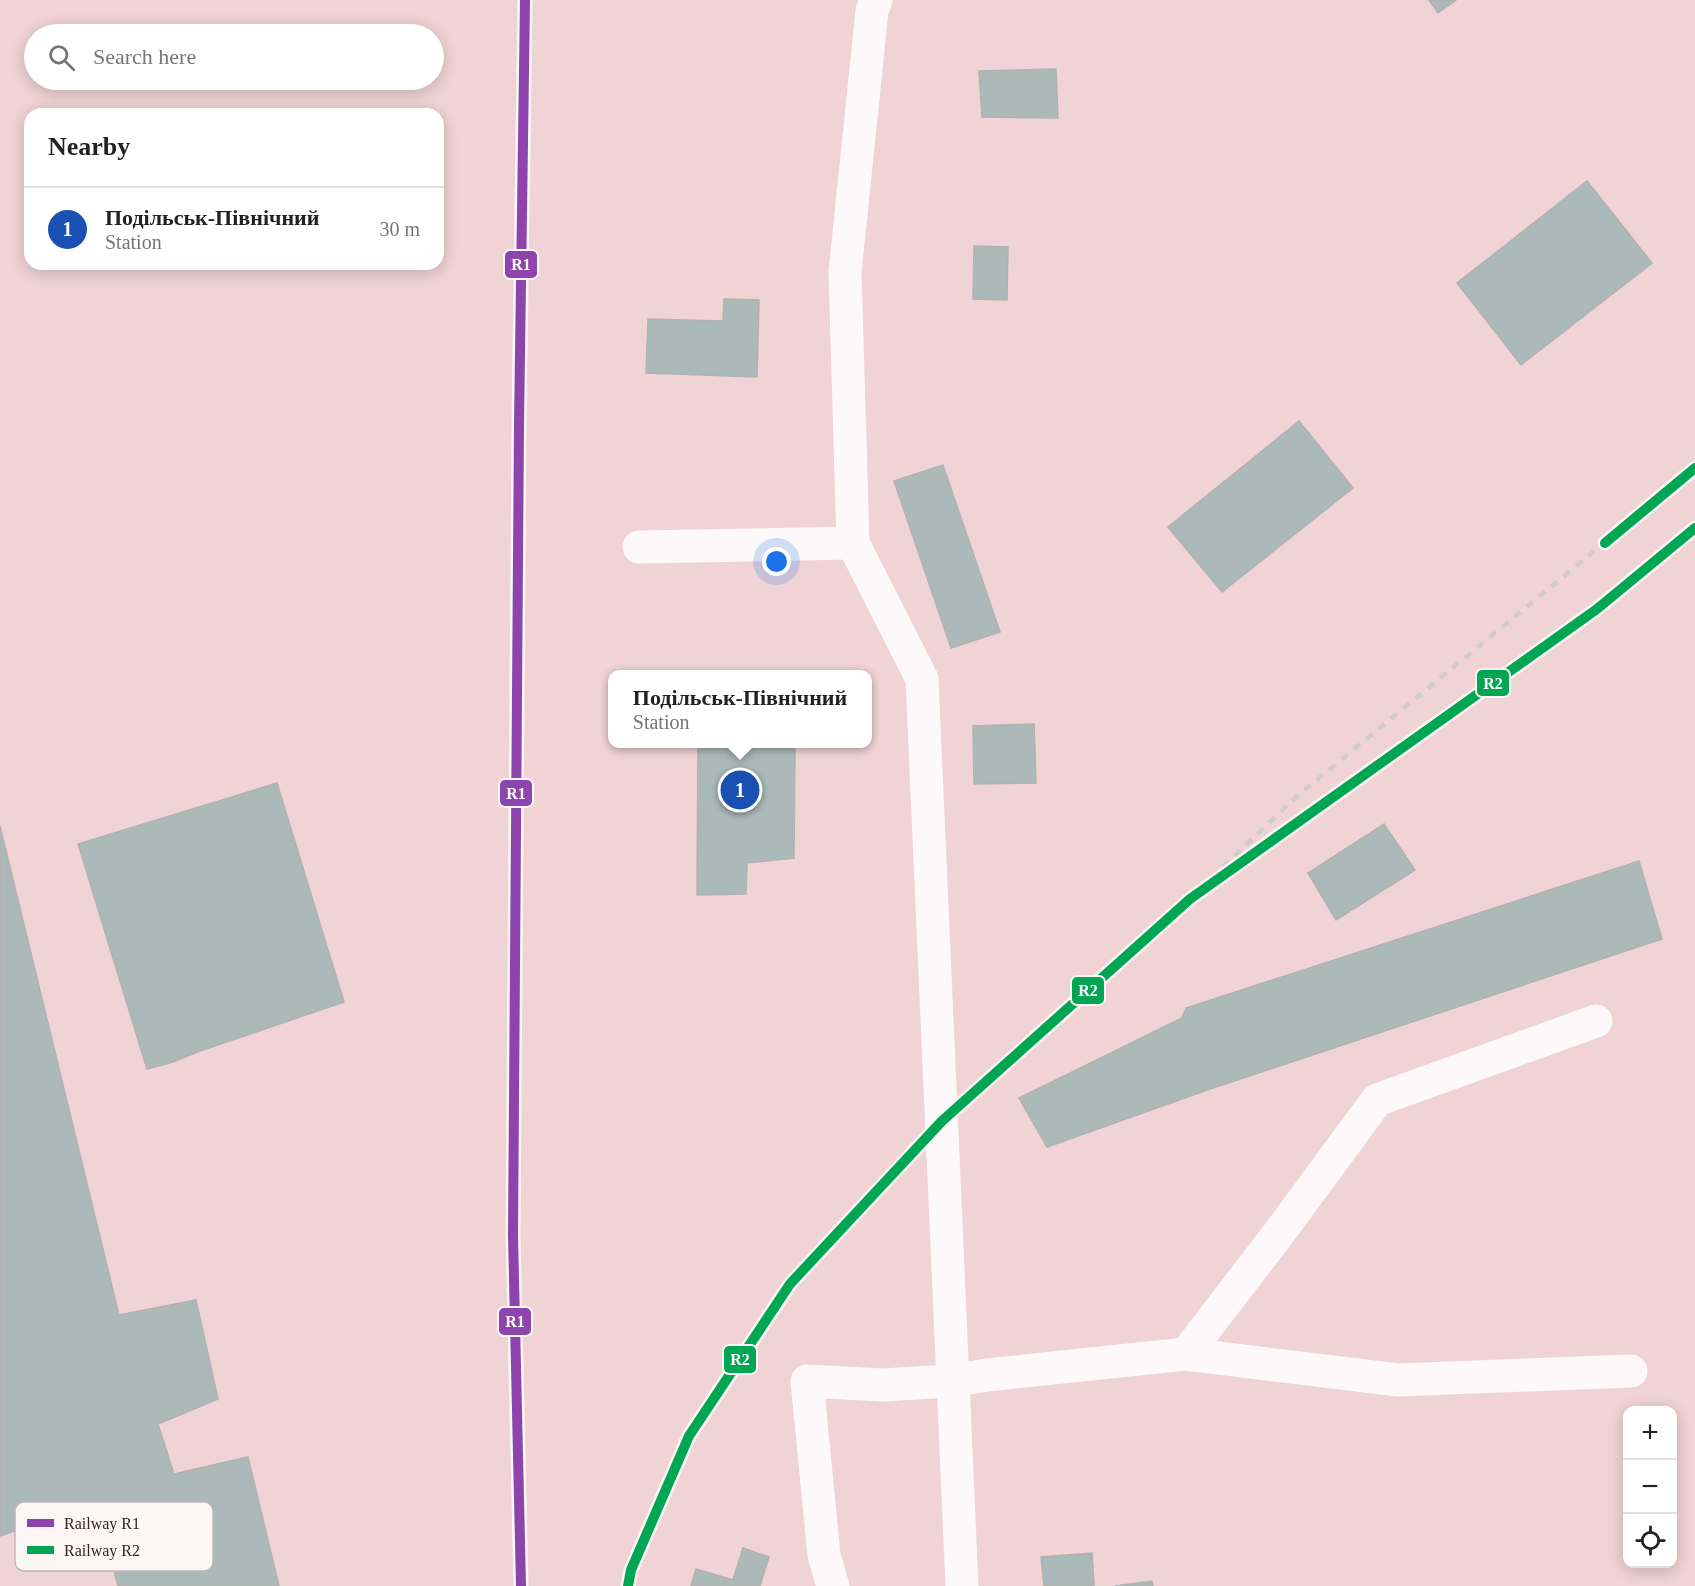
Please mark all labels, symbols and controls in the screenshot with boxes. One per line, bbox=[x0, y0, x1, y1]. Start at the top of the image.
search box bbox=[24, 24, 444, 90]
icon: search bbox=[45, 41, 78, 74]
text: Search here bbox=[93, 44, 196, 69]
text: Nearby bbox=[48, 132, 130, 161]
text: Подільськ-Північний bbox=[105, 205, 319, 230]
text: 1 bbox=[63, 218, 73, 240]
text: 30 m bbox=[379, 218, 420, 240]
text: Station bbox=[105, 231, 162, 253]
line badge: R1 bbox=[504, 250, 538, 279]
text: R1 bbox=[511, 256, 531, 273]
your location bbox=[762, 547, 791, 576]
line badge: R2 bbox=[1476, 669, 1510, 697]
popup bbox=[608, 670, 872, 748]
text: R2 bbox=[1483, 675, 1503, 692]
text: Подільськ-Північний bbox=[633, 685, 847, 710]
text: Station bbox=[633, 711, 689, 733]
pin: 1 bbox=[720, 768, 760, 812]
line badge: R1 bbox=[499, 779, 533, 807]
text: R1 bbox=[506, 785, 526, 802]
line badge: R2 bbox=[1071, 976, 1105, 1005]
text: R2 bbox=[1078, 982, 1098, 999]
line badge: R1 bbox=[498, 1307, 532, 1336]
text: R1 bbox=[505, 1313, 525, 1330]
line badge: R2 bbox=[723, 1345, 757, 1374]
text: R2 bbox=[730, 1351, 750, 1368]
map controls bbox=[1623, 1406, 1677, 1568]
button: + bbox=[1623, 1406, 1677, 1460]
button: − bbox=[1623, 1460, 1677, 1514]
legend bbox=[15, 1502, 213, 1571]
button: locate bbox=[1623, 1514, 1677, 1568]
text: Railway R1 bbox=[64, 1515, 140, 1533]
text: Railway R2 bbox=[64, 1542, 140, 1560]

